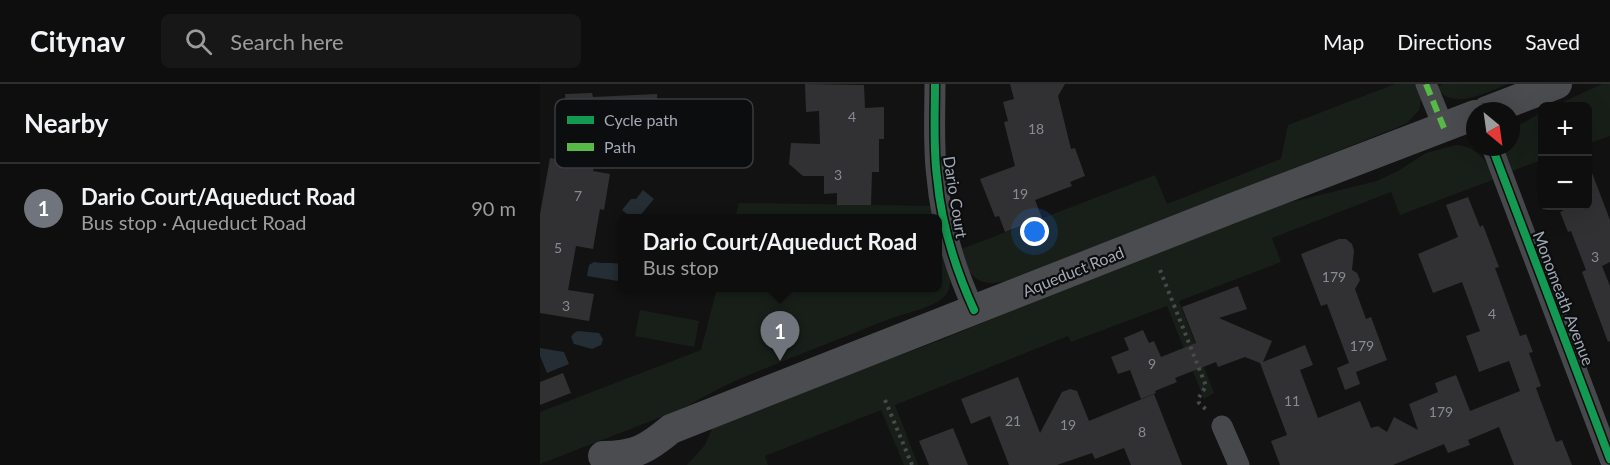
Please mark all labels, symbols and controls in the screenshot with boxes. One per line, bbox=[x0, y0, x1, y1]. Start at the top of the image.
search box bbox=[161, 14, 581, 68]
text: Citynav bbox=[30, 24, 125, 58]
icon: search bbox=[182, 25, 215, 58]
text: Search here bbox=[230, 28, 344, 55]
text: Map bbox=[1323, 29, 1364, 54]
text: Directions bbox=[1397, 29, 1492, 54]
text: Saved bbox=[1525, 29, 1580, 54]
legend bbox=[555, 99, 753, 168]
north arrow bbox=[1466, 102, 1520, 156]
map controls bbox=[1538, 102, 1592, 210]
button: + bbox=[1538, 102, 1592, 156]
text: Nearby bbox=[24, 107, 109, 139]
house number: 4 bbox=[848, 108, 856, 125]
text: Cycle path bbox=[604, 110, 678, 129]
house number: 18 bbox=[1028, 120, 1044, 137]
text: Path bbox=[604, 137, 636, 156]
street label: Dario Court bbox=[940, 155, 972, 240]
button: − bbox=[1538, 156, 1592, 210]
house number: 3 bbox=[834, 166, 842, 183]
text: Dario Court/Aqueduct Road bbox=[81, 183, 356, 210]
house number: 19 bbox=[1012, 185, 1028, 202]
house number: 7 bbox=[574, 187, 582, 204]
text: 1 bbox=[38, 196, 49, 220]
text: 90 m bbox=[471, 196, 516, 220]
text: Bus stop · Aqueduct Road bbox=[81, 210, 307, 234]
popup bbox=[618, 214, 942, 292]
your location bbox=[1020, 217, 1049, 246]
text: Dario Court/Aqueduct Road bbox=[643, 228, 917, 255]
street label: Monomeath Avenue bbox=[1530, 228, 1598, 368]
house number: 5 bbox=[554, 239, 562, 256]
street label: Aqueduct Road bbox=[1019, 242, 1127, 300]
house number: 3 bbox=[1591, 248, 1599, 265]
text: Bus stop bbox=[643, 255, 719, 279]
house number: 179 bbox=[1322, 268, 1346, 285]
house number: 3 bbox=[562, 297, 570, 314]
house number: 4 bbox=[1488, 305, 1496, 322]
pin: 1 bbox=[760, 312, 800, 361]
house number: 179 bbox=[1350, 337, 1374, 354]
house number: 9 bbox=[1148, 355, 1156, 372]
house number: 11 bbox=[1284, 392, 1300, 409]
house number: 179 bbox=[1429, 403, 1453, 420]
house number: 21 bbox=[1005, 412, 1021, 429]
house number: 19 bbox=[1060, 416, 1076, 433]
house number: 8 bbox=[1138, 423, 1146, 440]

